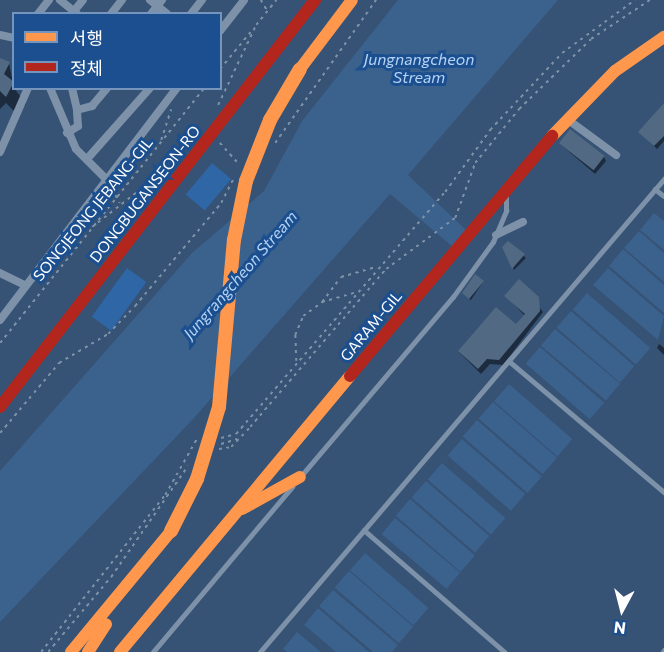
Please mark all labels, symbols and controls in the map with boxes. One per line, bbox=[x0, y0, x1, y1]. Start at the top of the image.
legend bbox=[12, 12, 222, 90]
text: 서행 bbox=[70, 27, 103, 49]
water label: Jungnangcheon Stream bbox=[364, 49, 474, 87]
text: 정체 bbox=[70, 57, 103, 79]
street label: DONGBUGANSEON-RO bbox=[86, 122, 204, 266]
street label: SONGJEONG JEBANG-GIL bbox=[29, 133, 157, 285]
water label: Jungrangcheon Stream bbox=[179, 207, 301, 343]
street label: GARAM-GIL bbox=[336, 287, 406, 365]
north arrow bbox=[592, 580, 652, 640]
text: N bbox=[613, 618, 627, 639]

